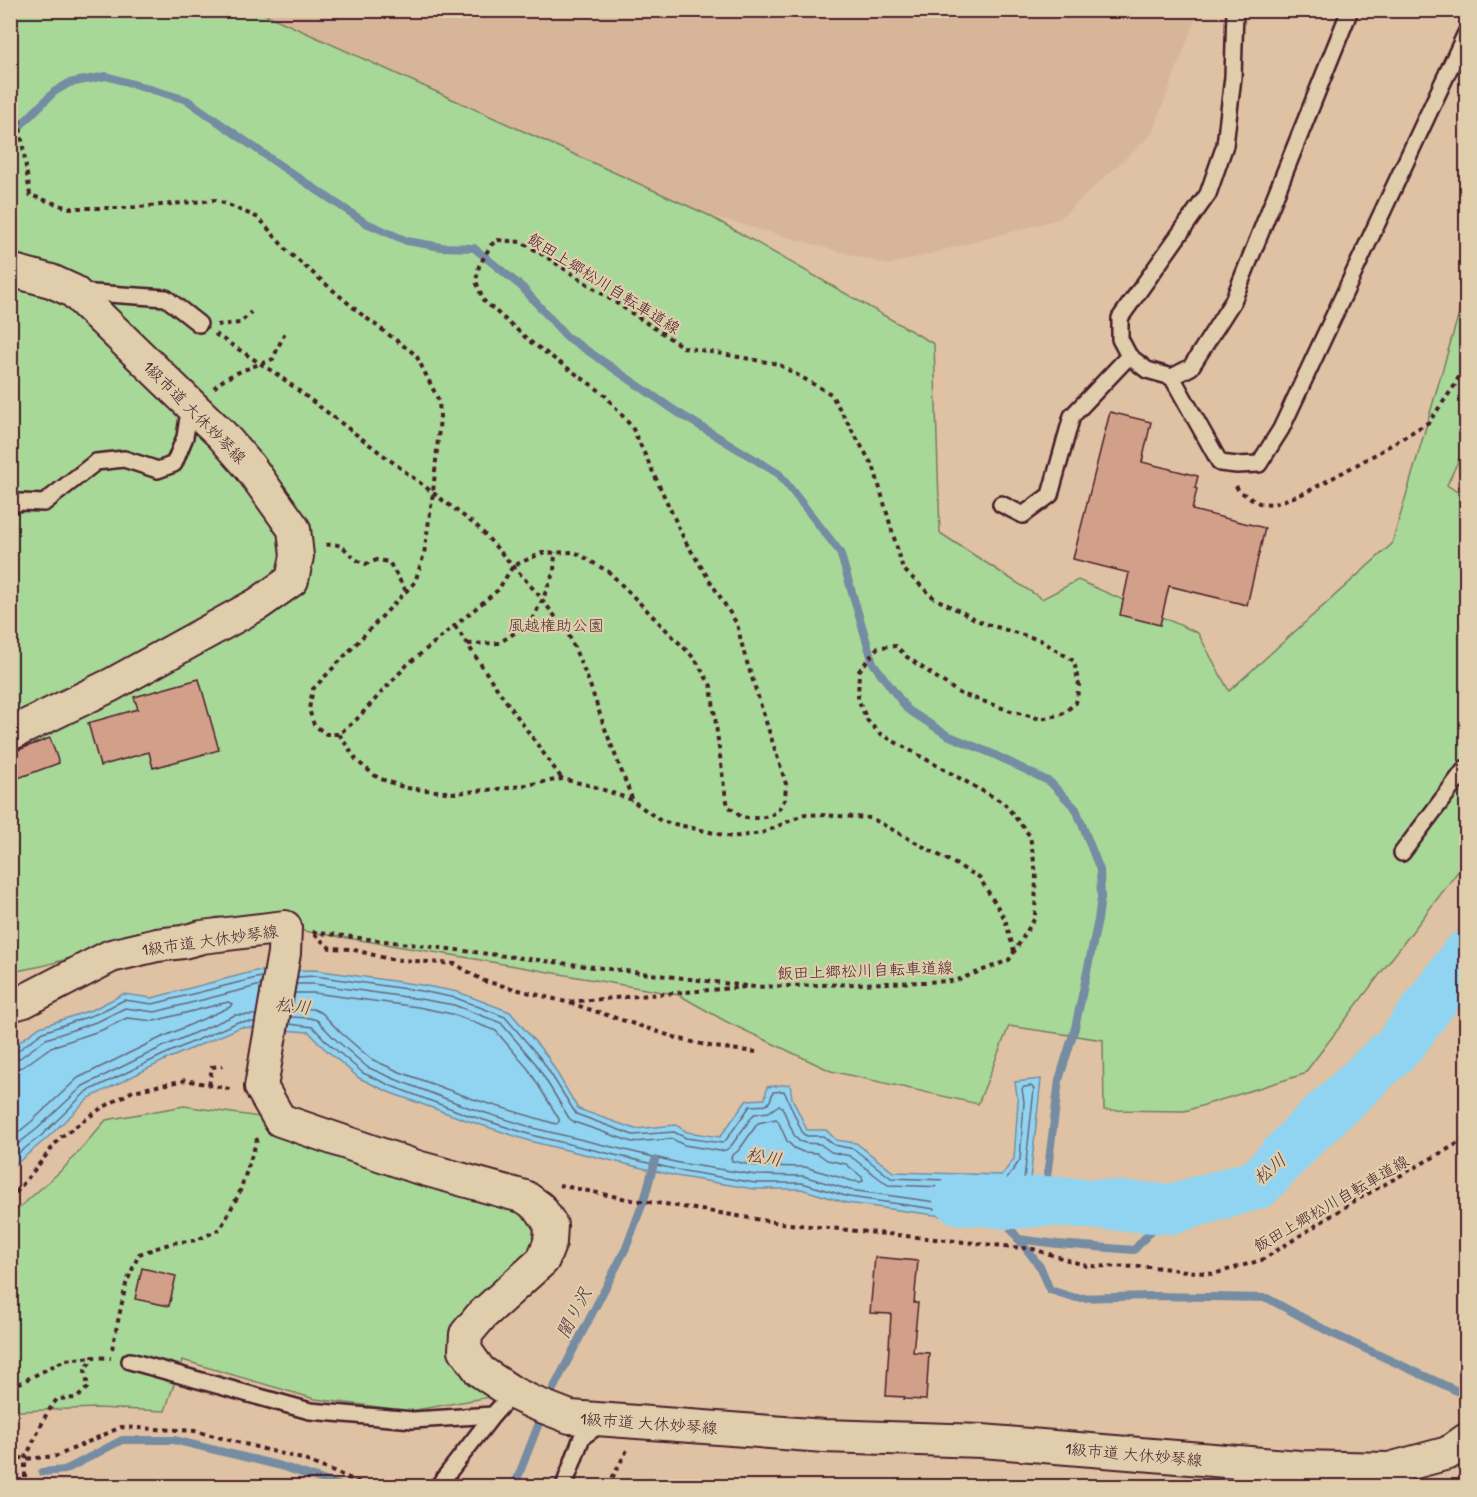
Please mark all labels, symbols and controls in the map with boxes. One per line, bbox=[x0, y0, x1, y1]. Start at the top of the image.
street label: 飯田上郷松川自転車道線 bbox=[524, 227, 684, 339]
street label: 1級市道 大休妙琴線 bbox=[139, 356, 251, 468]
park label: 風越権助公園 bbox=[508, 614, 604, 636]
street label: 1級市道 大休妙琴線 bbox=[140, 920, 280, 960]
street label: 飯田上郷松川自転車道線 bbox=[777, 956, 953, 984]
water label: 松川 bbox=[274, 991, 312, 1020]
water label: 松川 bbox=[744, 1141, 784, 1172]
water label: 松川 bbox=[1248, 1147, 1292, 1190]
street label: 飯田上郷松川自転車道線 bbox=[1249, 1149, 1413, 1257]
water label: 闇り沢 bbox=[550, 1282, 597, 1343]
street label: 1級市道 大休妙琴線 bbox=[580, 1407, 718, 1439]
street label: 1級市道 大休妙琴線 bbox=[1065, 1437, 1203, 1471]

